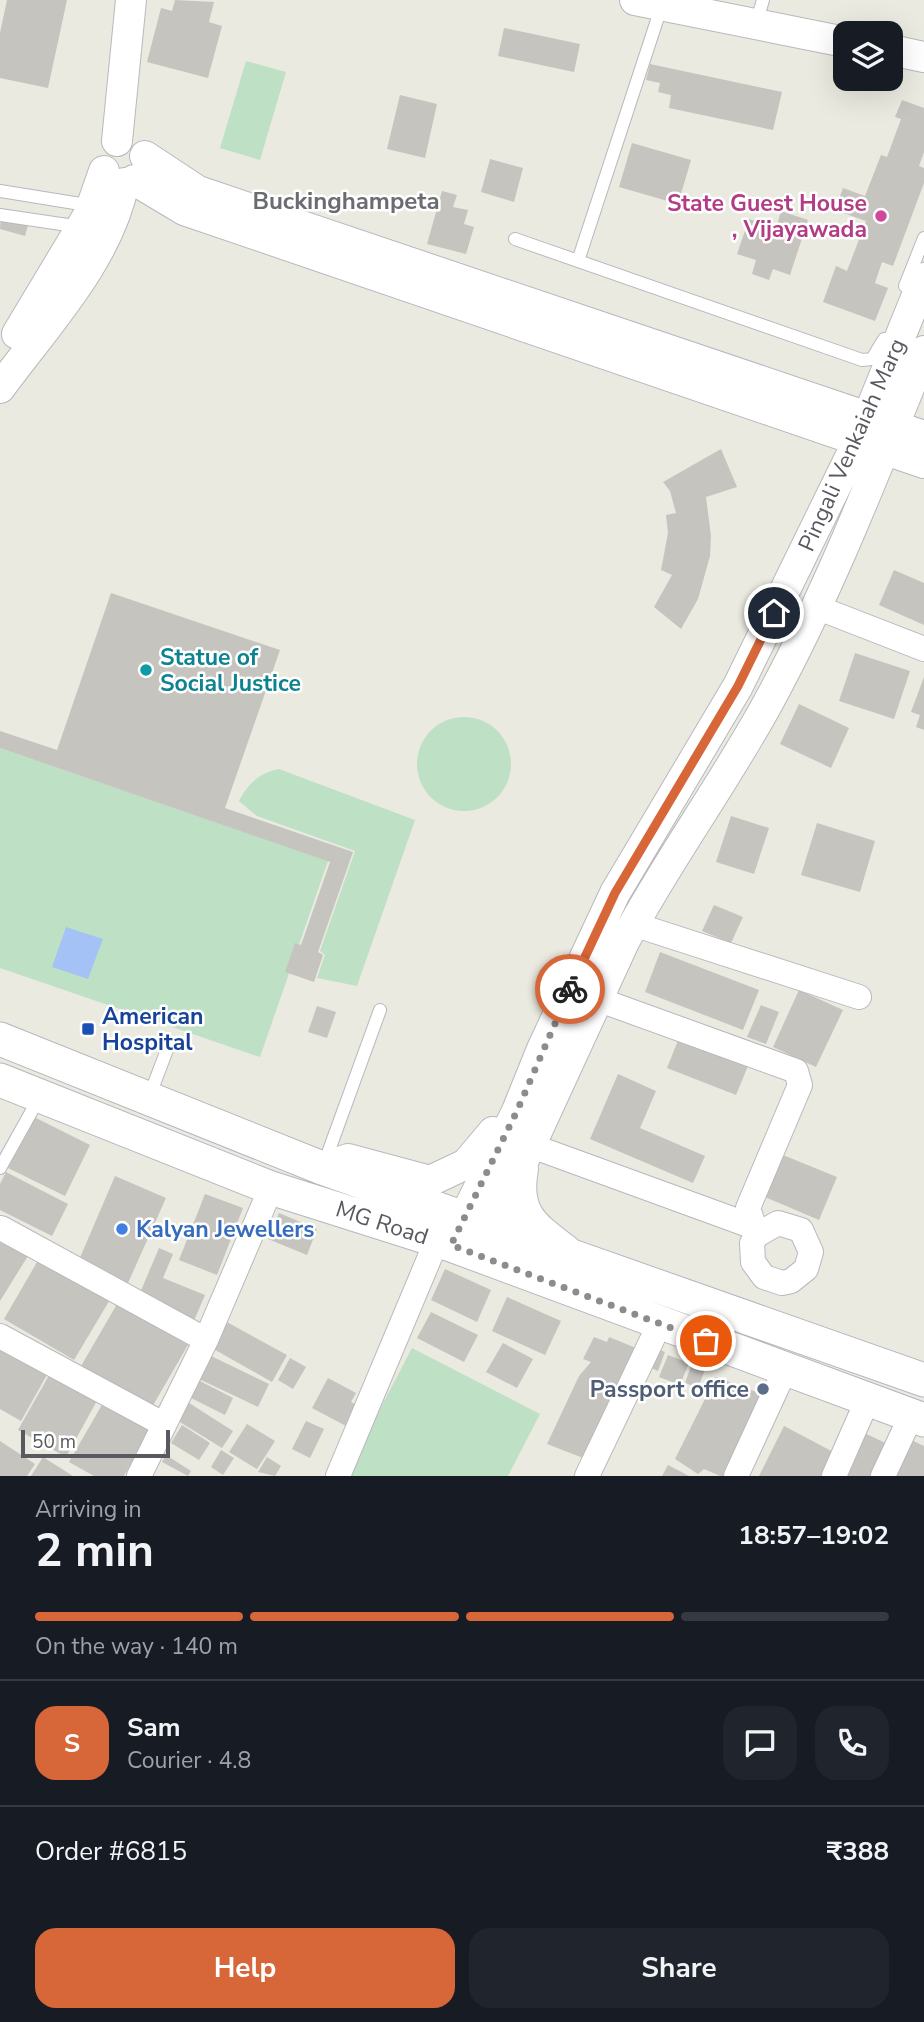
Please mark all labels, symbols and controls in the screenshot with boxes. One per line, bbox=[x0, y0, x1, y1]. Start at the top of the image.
map controls bbox=[833, 21, 903, 91]
button: layers bbox=[833, 21, 903, 91]
district label: Buckinghampeta bbox=[252, 185, 440, 217]
place label: State Guest House , Vijayawada bbox=[667, 188, 867, 245]
marker: State Guest House , Vijayawada bbox=[873, 208, 889, 224]
street label: Pingali Venkaiah Marg bbox=[791, 334, 913, 556]
pin bbox=[744, 583, 804, 643]
icon: home bbox=[755, 594, 793, 632]
place label: Statue of Social Justice bbox=[160, 642, 301, 699]
marker: Statue of Social Justice bbox=[138, 662, 154, 678]
courier bbox=[535, 954, 605, 1024]
icon: bike bbox=[551, 970, 589, 1008]
place label: American Hospital bbox=[102, 1001, 203, 1058]
marker: American Hospital bbox=[80, 1021, 96, 1037]
street label: MG Road bbox=[332, 1193, 432, 1253]
place label: Kalyan Jewellers bbox=[136, 1214, 314, 1245]
marker: Kalyan Jewellers bbox=[114, 1221, 130, 1237]
pin bbox=[676, 1311, 736, 1371]
icon: bag bbox=[687, 1322, 725, 1360]
place label: Passport office bbox=[590, 1374, 749, 1405]
marker: Passport office bbox=[755, 1381, 771, 1397]
scale bar bbox=[21, 1427, 170, 1459]
text: 50 m bbox=[32, 1429, 76, 1455]
text: Arriving in bbox=[35, 1494, 142, 1525]
text: 18:57–19:02 bbox=[738, 1518, 889, 1553]
text: 2 min bbox=[35, 1519, 154, 1582]
text: On the way · 140 m bbox=[35, 1631, 238, 1662]
button: chat bbox=[723, 1706, 797, 1780]
button: phone bbox=[815, 1706, 889, 1780]
text: Sam bbox=[127, 1710, 180, 1745]
text: S bbox=[64, 1726, 80, 1761]
text: Courier · 4.8 bbox=[127, 1745, 251, 1776]
text: Order #6815 bbox=[35, 1834, 187, 1869]
text: ₹388 bbox=[827, 1834, 889, 1869]
button: Help bbox=[35, 1928, 455, 2008]
button: Share bbox=[469, 1928, 889, 2008]

